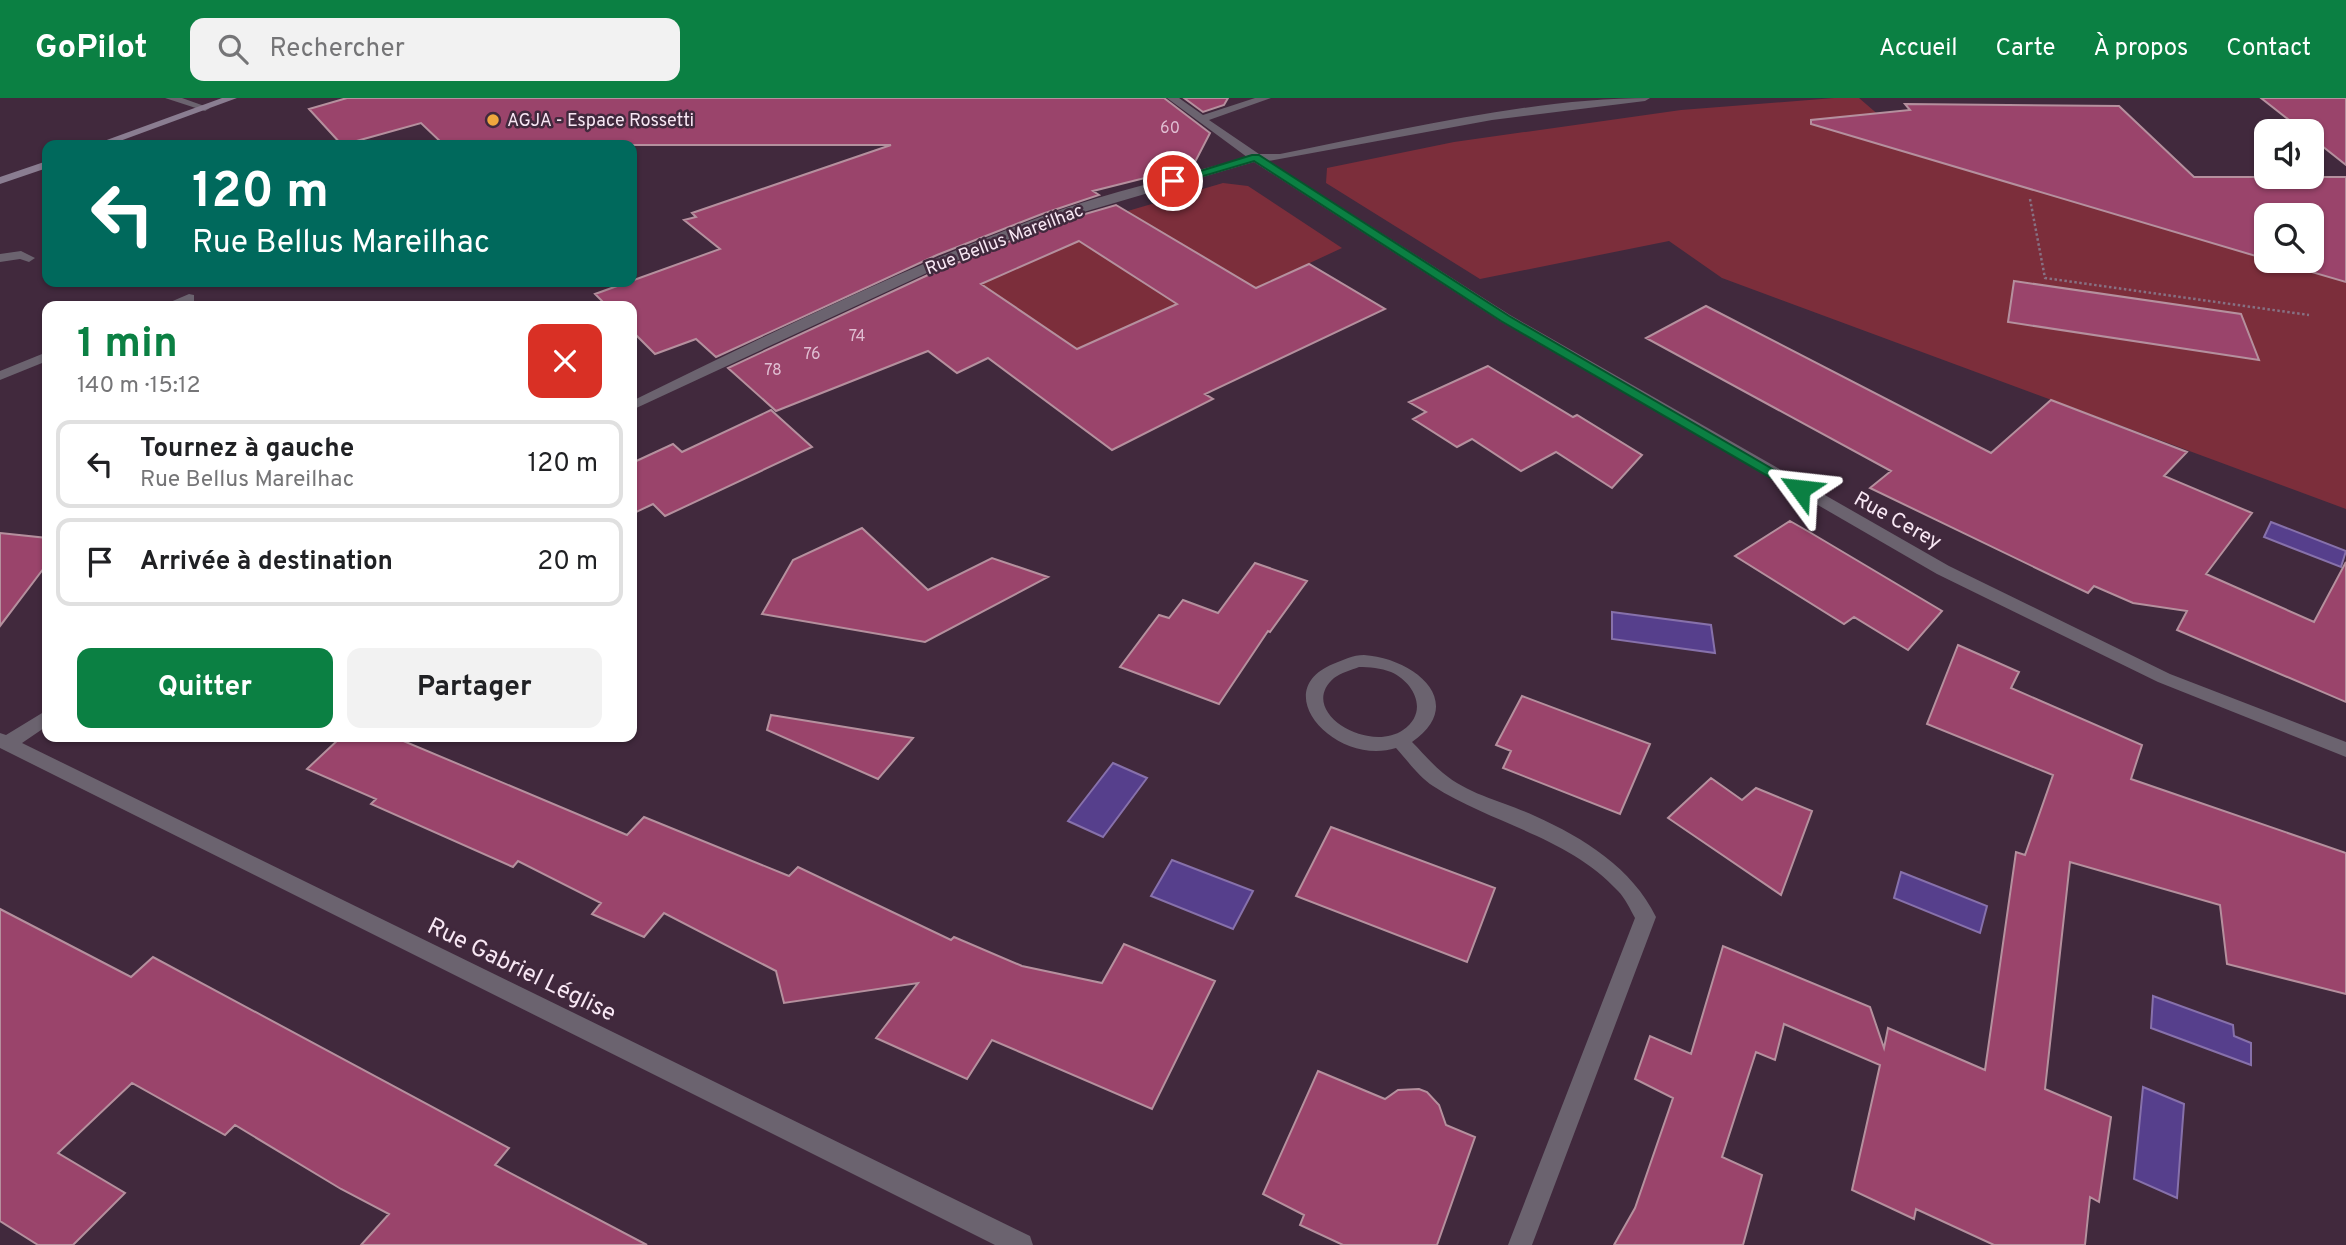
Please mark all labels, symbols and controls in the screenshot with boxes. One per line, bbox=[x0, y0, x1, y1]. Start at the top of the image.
search box bbox=[190, 18, 680, 81]
text: GoPilot bbox=[35, 28, 148, 70]
icon: search bbox=[214, 30, 252, 68]
text: Rechercher bbox=[270, 33, 405, 66]
text: Accueil bbox=[1879, 34, 1958, 64]
text: Carte bbox=[1996, 34, 2055, 64]
text: À propos bbox=[2093, 34, 2188, 64]
text: Contact bbox=[2226, 34, 2311, 64]
place label: AGJA - Espace Rossetti bbox=[507, 110, 694, 133]
marker: AGJA - Espace Rossetti bbox=[485, 112, 501, 128]
house number: 60 bbox=[1160, 119, 1180, 139]
map controls bbox=[2254, 119, 2324, 273]
button: sound bbox=[2254, 119, 2324, 189]
pin bbox=[1143, 151, 1203, 211]
icon: arrive bbox=[1154, 162, 1192, 200]
text: 120 m bbox=[192, 163, 329, 225]
icon: left bbox=[77, 168, 168, 259]
street label: Rue Bellus Mareilhac bbox=[922, 200, 1087, 281]
button: search bbox=[2254, 203, 2324, 273]
text: Rue Bellus Mareilhac bbox=[192, 224, 490, 264]
text: 1 min bbox=[77, 319, 178, 372]
button: close bbox=[528, 324, 602, 398]
house number: 74 bbox=[849, 327, 865, 347]
house number: 76 bbox=[803, 345, 821, 365]
house number: 78 bbox=[764, 361, 782, 381]
text: 140 m · 15:12 bbox=[77, 372, 201, 401]
text: Tournez à gauche bbox=[140, 433, 354, 466]
icon: left bbox=[81, 445, 119, 483]
text: 120 m bbox=[528, 448, 598, 481]
position arrow bbox=[1763, 452, 1837, 526]
text: Rue Bellus Mareilhac bbox=[140, 466, 354, 495]
street label: Rue Cerey bbox=[1849, 486, 1946, 556]
icon: arrive bbox=[81, 543, 119, 581]
text: Arrivée à destination bbox=[140, 546, 393, 579]
text: 20 m bbox=[537, 546, 598, 579]
button: Quitter bbox=[77, 648, 333, 728]
button: Partager bbox=[347, 648, 602, 728]
street label: Rue Gabriel Léglise bbox=[422, 912, 620, 1030]

